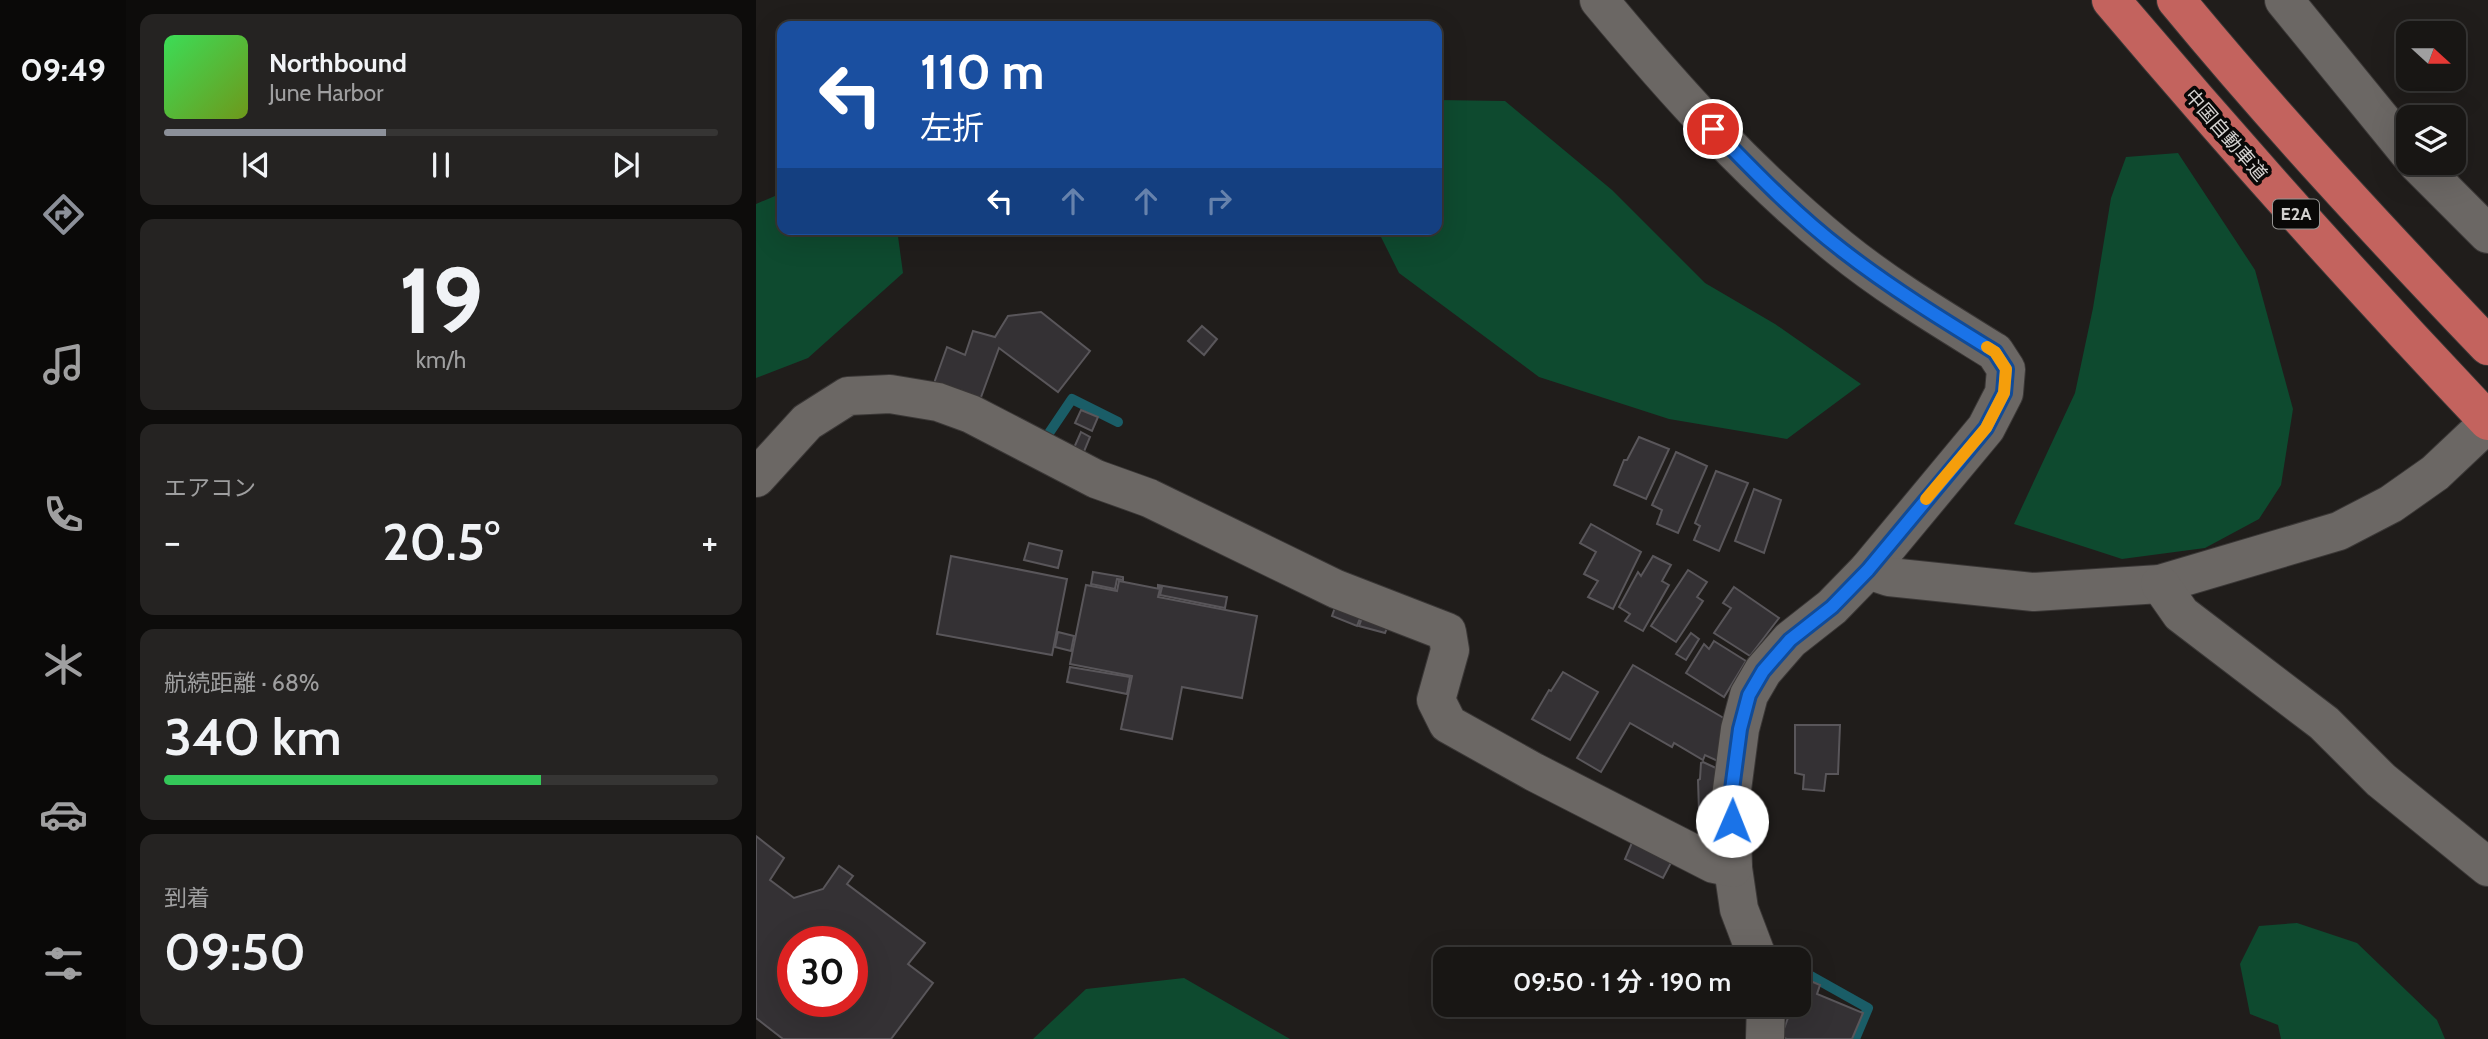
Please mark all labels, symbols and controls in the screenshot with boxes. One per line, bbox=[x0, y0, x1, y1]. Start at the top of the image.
north arrow bbox=[2396, 21, 2466, 91]
map controls bbox=[2396, 21, 2466, 175]
text: 110 m bbox=[920, 42, 1044, 101]
text: Northbound bbox=[269, 47, 407, 79]
icon: left bbox=[805, 49, 896, 140]
text: 09:49 bbox=[20, 50, 106, 89]
text: June Harbor bbox=[269, 79, 383, 107]
street label: 中国自動車道 bbox=[2180, 84, 2272, 186]
pin bbox=[1683, 99, 1743, 159]
button: layers bbox=[2396, 105, 2466, 175]
text: 左折 bbox=[920, 108, 984, 147]
icon: arrive bbox=[1694, 110, 1732, 148]
icon: previous bbox=[237, 146, 275, 184]
icon: pause bbox=[422, 146, 460, 184]
icon: next bbox=[607, 146, 645, 184]
icon: left bbox=[981, 182, 1019, 220]
icon: ahead bbox=[1054, 182, 1092, 220]
icon: ahead bbox=[1127, 182, 1165, 220]
icon: right bbox=[1200, 182, 1238, 220]
icon: directions bbox=[39, 190, 88, 239]
road number: E2A bbox=[2273, 200, 2319, 229]
text: 19 bbox=[399, 245, 483, 356]
icon: music bbox=[39, 340, 88, 389]
text: km/h bbox=[416, 346, 466, 374]
text: エアコン bbox=[164, 474, 256, 502]
icon: phone bbox=[39, 490, 88, 539]
text: 20.5° bbox=[382, 510, 500, 573]
text: − bbox=[164, 518, 181, 565]
text: + bbox=[701, 518, 718, 565]
icon: climate bbox=[39, 640, 88, 689]
text: 航続距離 · 68% bbox=[164, 669, 320, 697]
text: 340 km bbox=[164, 705, 342, 768]
position arrow bbox=[1695, 784, 1769, 858]
icon: car bbox=[39, 790, 88, 839]
text: 到着 bbox=[164, 884, 210, 912]
text: 09:50 bbox=[164, 920, 306, 983]
speed limit sign: 30 bbox=[777, 926, 868, 1017]
icon: filters bbox=[39, 939, 88, 988]
text: 09:50 · 1 分 · 190 m bbox=[1513, 966, 1731, 998]

